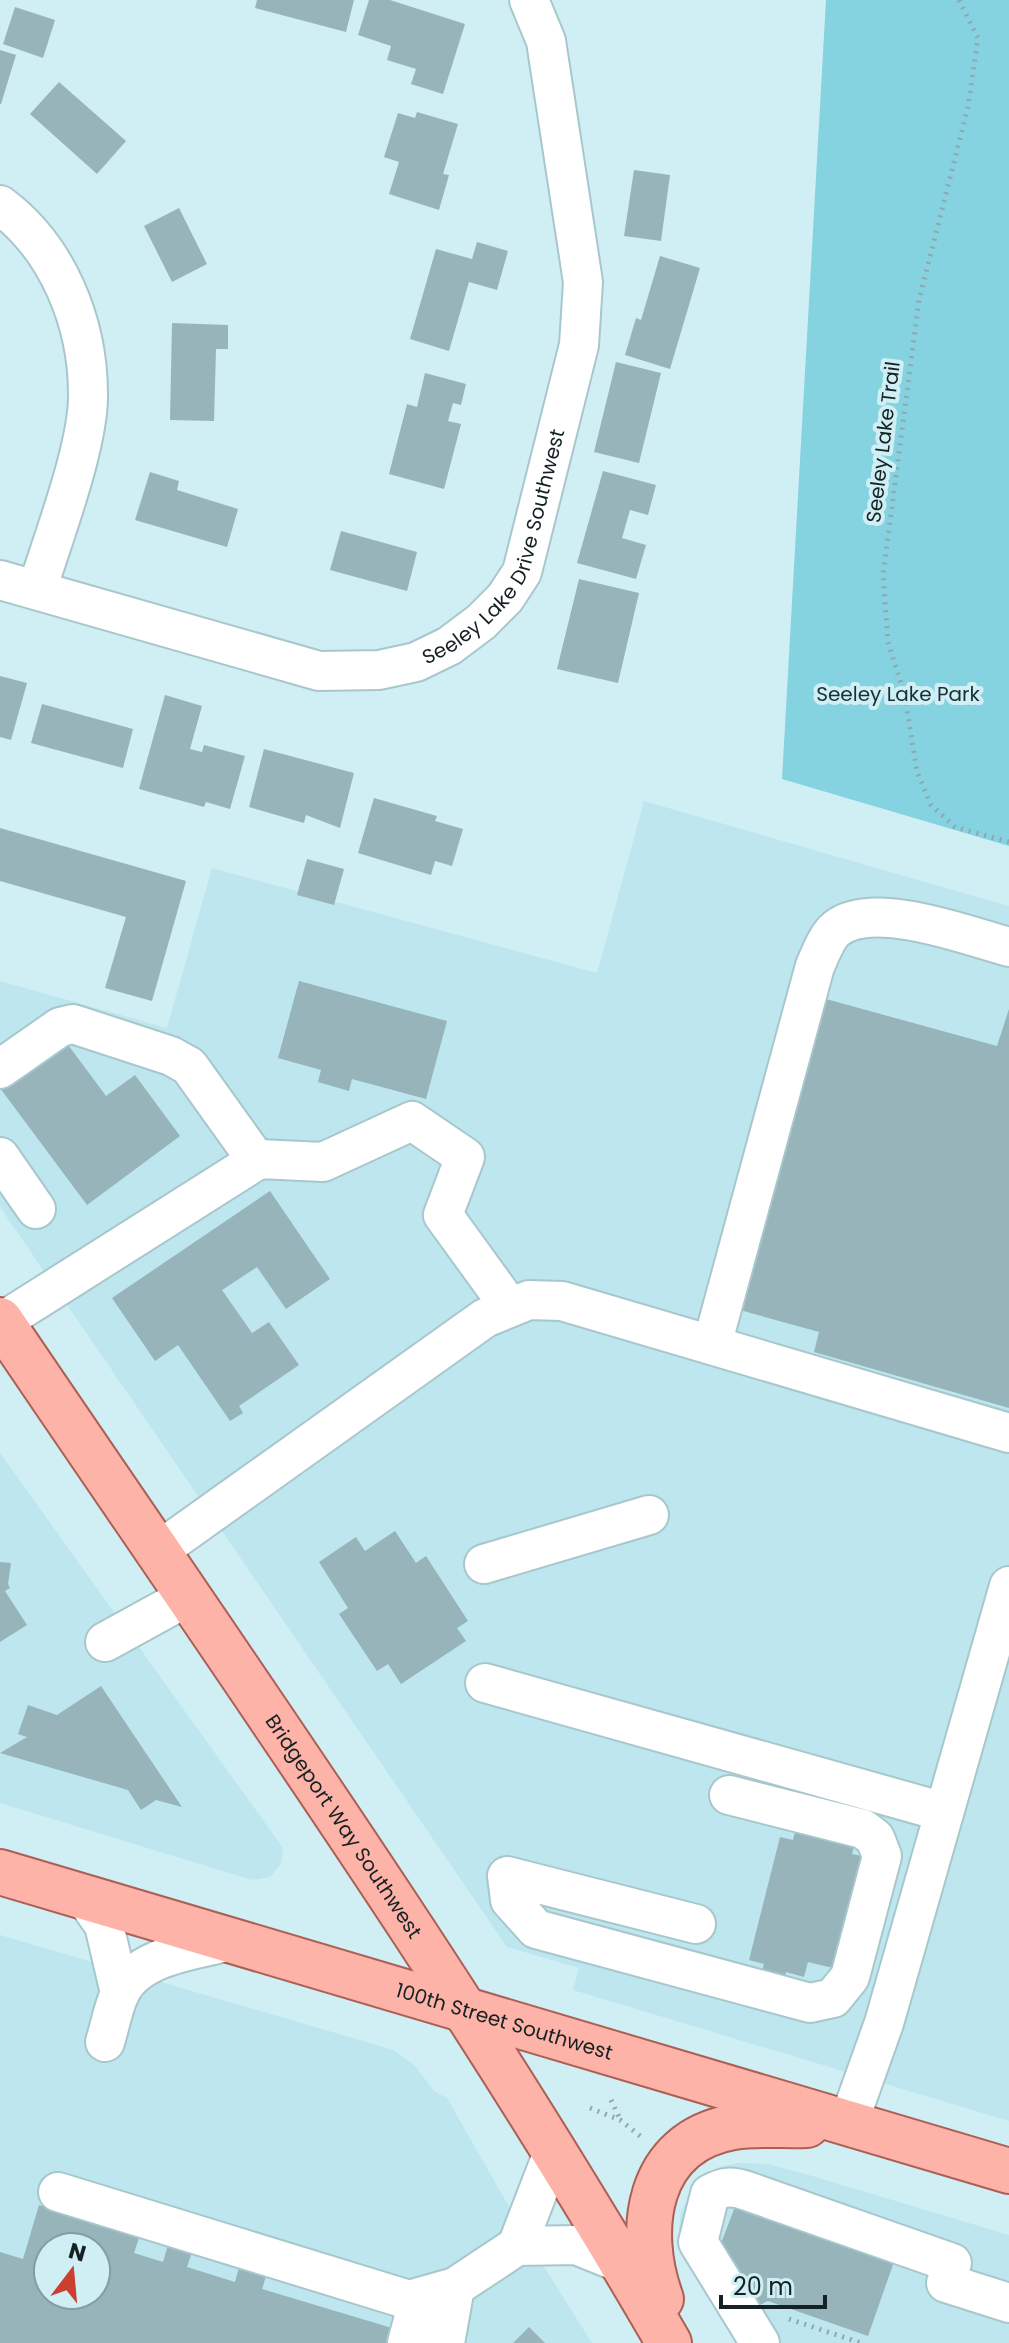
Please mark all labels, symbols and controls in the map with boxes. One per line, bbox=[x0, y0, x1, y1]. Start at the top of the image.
street label: Seeley Lake Trail bbox=[859, 360, 907, 524]
street label: Seeley Lake Drive Southwest bbox=[417, 426, 571, 671]
park label: Seeley Lake Park bbox=[816, 680, 980, 708]
street label: Bridgeport Way Southwest bbox=[259, 1709, 429, 1944]
street label: 100th Street Southwest bbox=[393, 1976, 616, 2067]
north arrow bbox=[32, 2231, 112, 2311]
text: N bbox=[65, 2235, 90, 2269]
scale bar bbox=[721, 2259, 825, 2309]
text: 20 m bbox=[733, 2270, 793, 2303]

